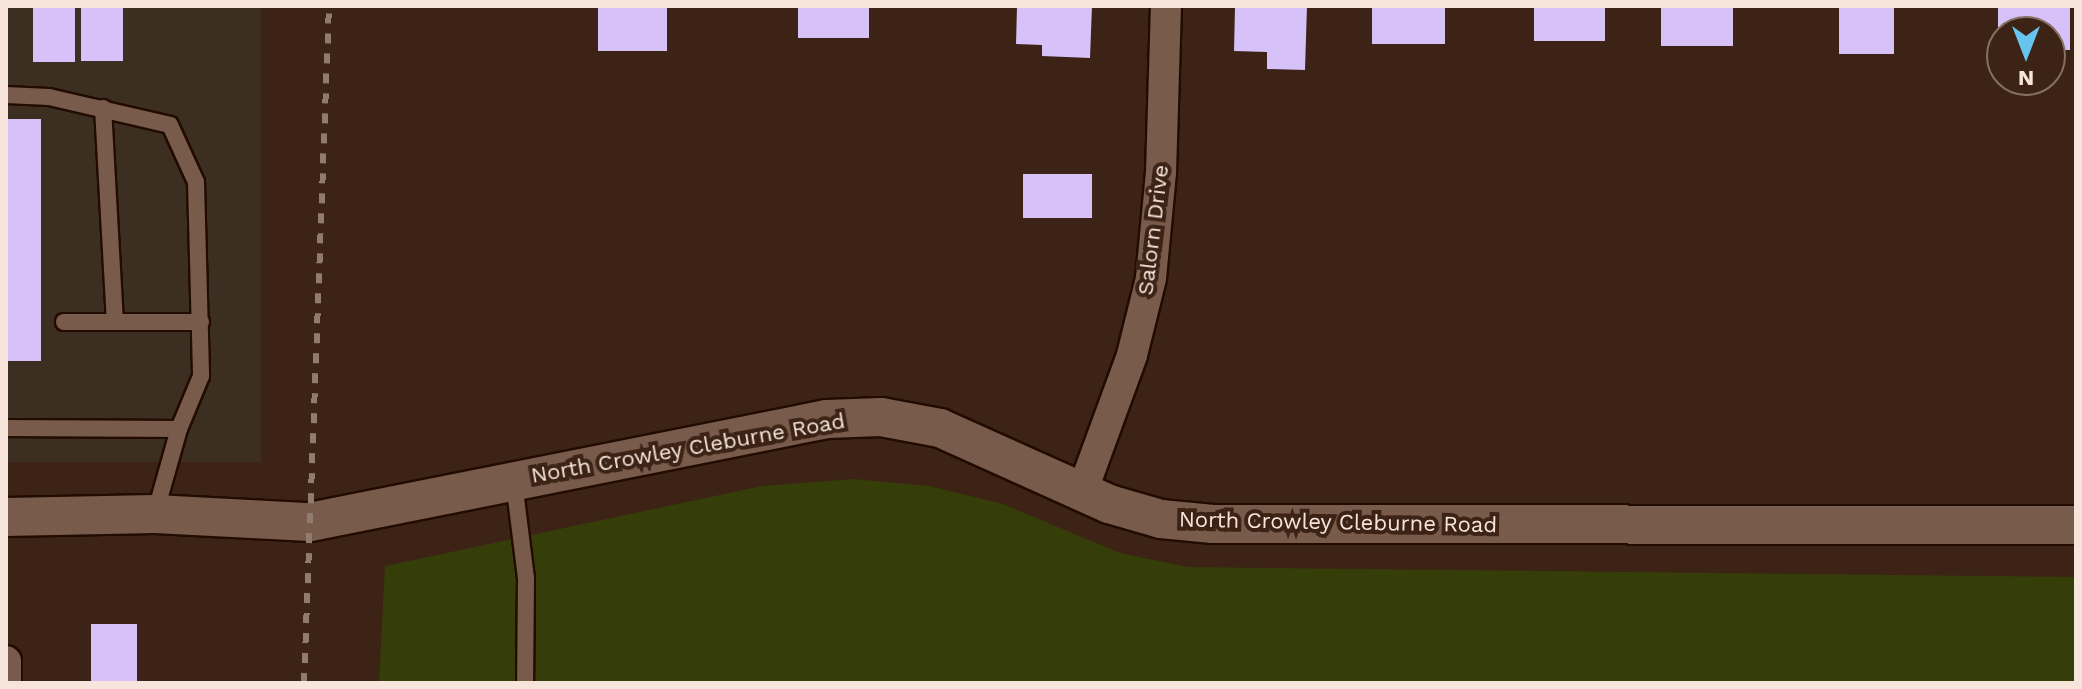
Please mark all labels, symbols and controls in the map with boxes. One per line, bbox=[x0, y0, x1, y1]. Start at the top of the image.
north arrow bbox=[1986, 16, 2066, 96]
text: N bbox=[2018, 66, 2034, 91]
street label: Salorn Drive bbox=[1132, 163, 1174, 297]
street label: North Crowley Cleburne Road bbox=[529, 407, 847, 489]
street label: North Crowley Cleburne Road bbox=[1178, 506, 1498, 538]

